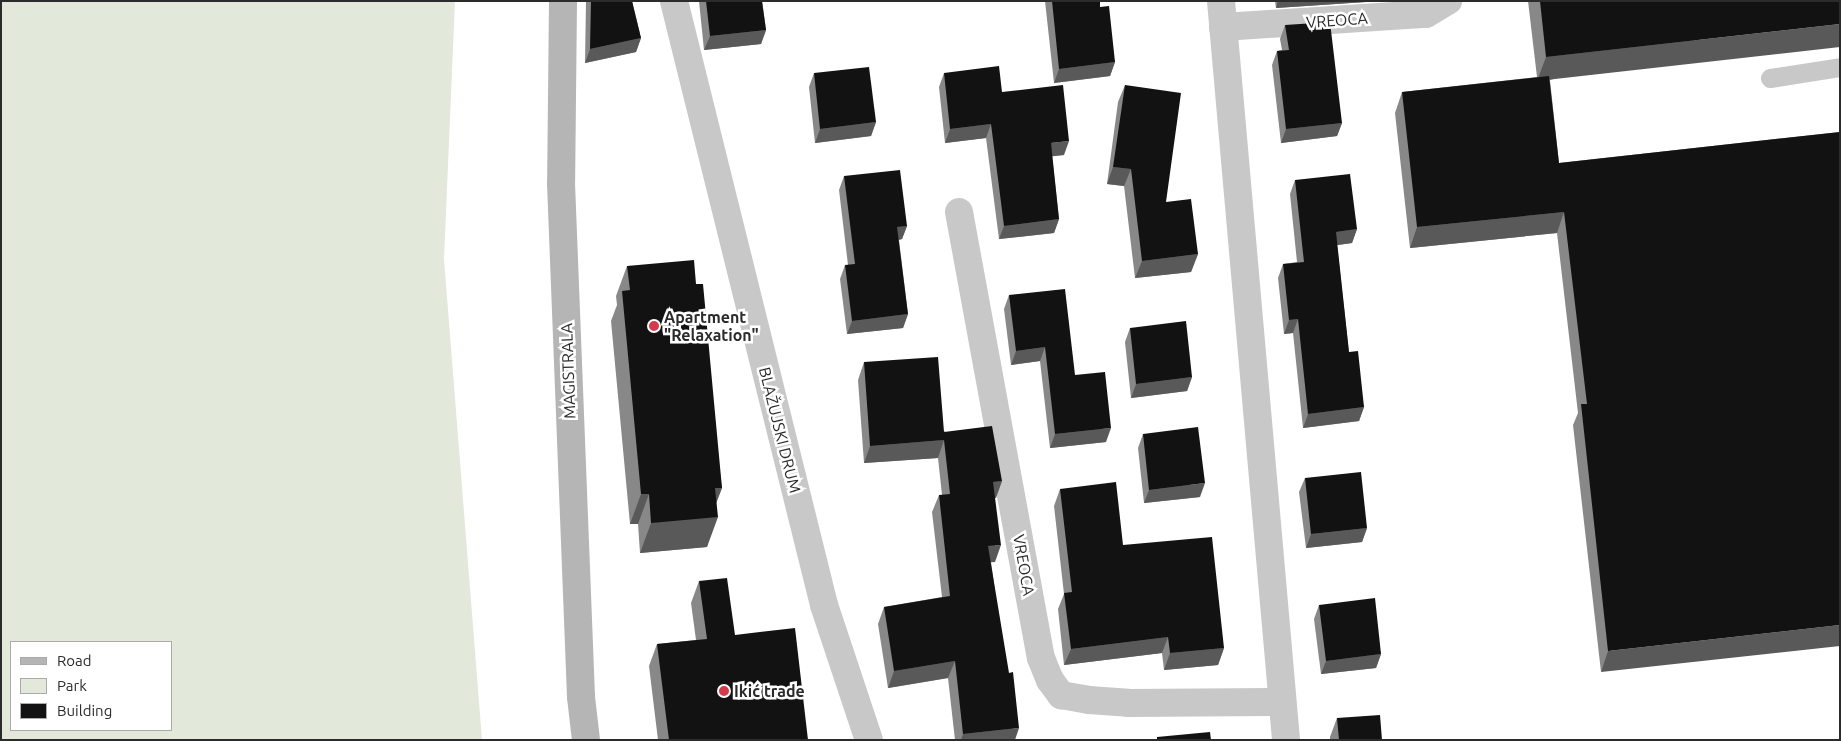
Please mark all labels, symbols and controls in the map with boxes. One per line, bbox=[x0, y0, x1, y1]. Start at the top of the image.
street label: VREOCA bbox=[1305, 8, 1369, 32]
place label: Apartment "Relaxation" bbox=[664, 307, 759, 345]
marker: Apartment "Relaxation" bbox=[648, 320, 660, 332]
street label: MAGISTRALA bbox=[557, 323, 579, 419]
street label: BLAŽUJSKI DRUM bbox=[755, 365, 805, 495]
street label: VREOCA bbox=[1009, 533, 1039, 597]
legend bbox=[10, 641, 172, 731]
text: Road bbox=[57, 652, 92, 669]
text: Park bbox=[57, 677, 87, 694]
place label: Ikić trade bbox=[734, 681, 805, 701]
marker: Ikić trade bbox=[718, 685, 730, 697]
text: Building bbox=[57, 702, 112, 719]

